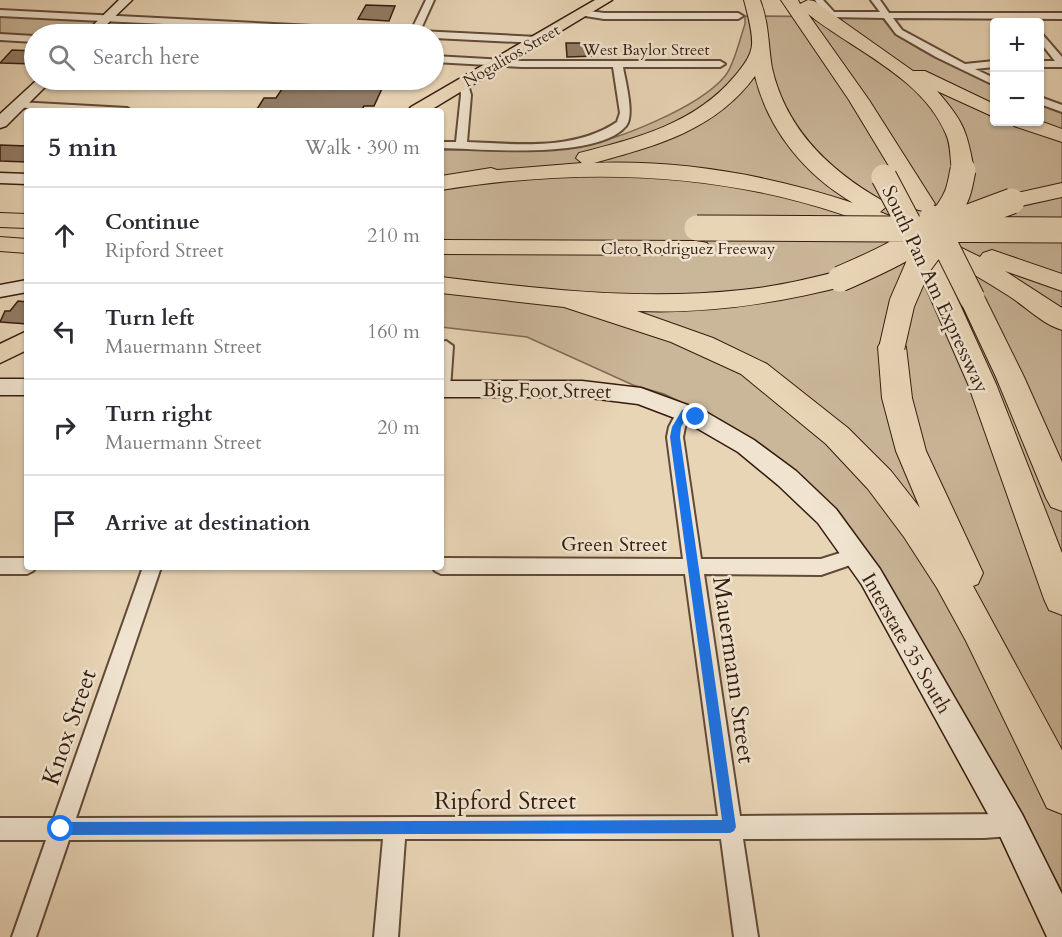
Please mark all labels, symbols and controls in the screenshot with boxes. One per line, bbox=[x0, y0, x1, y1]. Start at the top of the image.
map controls bbox=[990, 18, 1044, 126]
button: + bbox=[990, 18, 1044, 72]
street label: Nogalitos Street bbox=[459, 19, 564, 93]
search box bbox=[24, 24, 444, 90]
street label: West Baylor Street bbox=[581, 39, 710, 61]
icon: search bbox=[45, 41, 78, 74]
text: Search here bbox=[93, 42, 200, 72]
button: − bbox=[990, 72, 1044, 126]
text: 5 min bbox=[48, 130, 117, 165]
text: Walk · 390 m bbox=[305, 134, 420, 161]
street label: South Pan Am Expressway bbox=[876, 181, 996, 398]
text: Continue bbox=[105, 207, 200, 237]
icon: ahead bbox=[48, 219, 81, 252]
text: 210 m bbox=[367, 222, 420, 249]
text: Ripford Street bbox=[105, 237, 223, 264]
street label: Cleto Rodriguez Freeway bbox=[601, 238, 776, 260]
text: Turn left bbox=[105, 303, 194, 333]
icon: left bbox=[48, 315, 81, 348]
text: 160 m bbox=[367, 318, 420, 345]
text: Mauermann Street bbox=[105, 333, 262, 360]
street label: Big Foot Street bbox=[482, 376, 612, 405]
text: Turn right bbox=[105, 399, 212, 429]
route end bbox=[682, 403, 708, 429]
icon: right bbox=[48, 411, 81, 444]
text: 20 m bbox=[377, 414, 420, 441]
text: Mauermann Street bbox=[105, 429, 262, 456]
icon: arrive bbox=[48, 507, 81, 540]
text: Arrive at destination bbox=[105, 508, 310, 538]
street label: Green Street bbox=[561, 531, 668, 558]
street label: Interstate 35 South bbox=[855, 568, 958, 719]
street label: Mauermann Street bbox=[704, 575, 763, 766]
street label: Knox Street bbox=[34, 664, 105, 790]
street label: Ripford Street bbox=[434, 785, 576, 818]
route start bbox=[47, 815, 73, 841]

